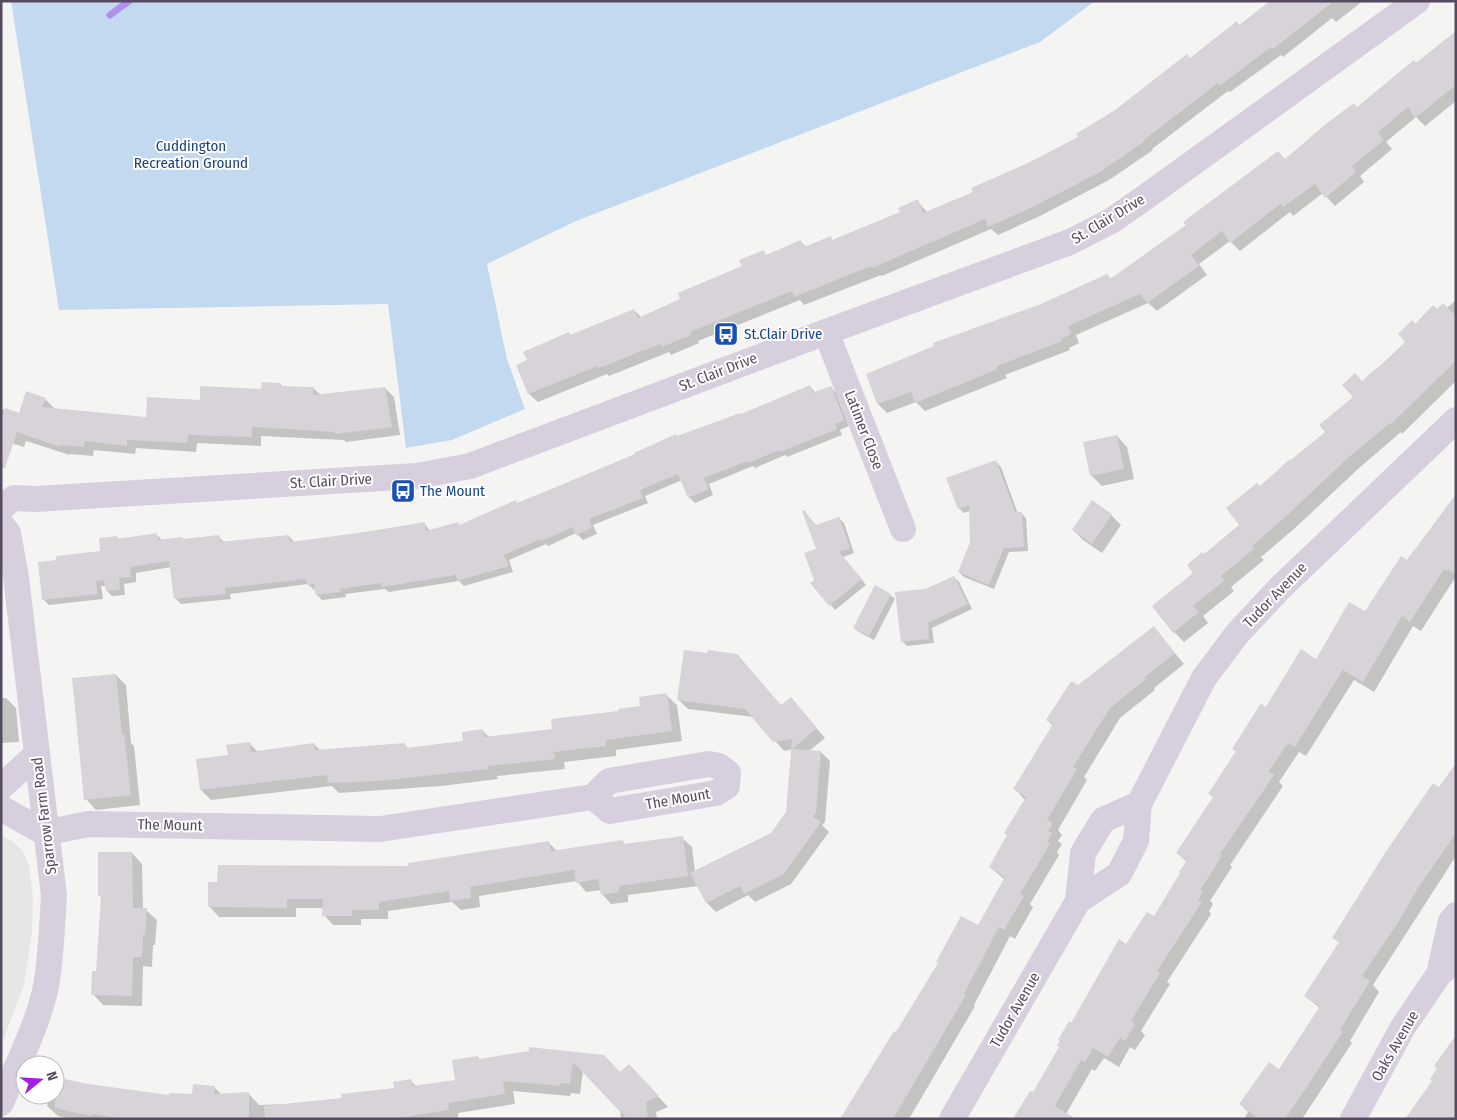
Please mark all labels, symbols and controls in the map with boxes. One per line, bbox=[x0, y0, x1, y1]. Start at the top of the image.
park label: Cuddington Recreation Ground bbox=[134, 137, 248, 172]
street label: St. Clair Drive bbox=[1068, 190, 1148, 248]
bus stop icon: St.Clair Drive bbox=[713, 321, 739, 347]
place label: St.Clair Drive bbox=[744, 325, 822, 343]
street label: St. Clair Drive bbox=[676, 349, 760, 395]
street label: Latimer Close bbox=[841, 388, 887, 472]
street label: St. Clair Drive bbox=[290, 470, 372, 492]
bus stop icon: The Mount bbox=[390, 478, 416, 504]
place label: The Mount bbox=[420, 482, 485, 500]
street label: Tudor Avenue bbox=[1239, 559, 1311, 631]
street label: Sparrow Farm Road bbox=[28, 756, 60, 876]
street label: The Mount bbox=[644, 784, 712, 814]
street label: The Mount bbox=[137, 815, 203, 835]
street label: Tudor Avenue bbox=[986, 969, 1044, 1051]
street label: Oaks Avenue bbox=[1368, 1007, 1422, 1085]
north arrow bbox=[15, 1055, 65, 1105]
text: N bbox=[43, 1070, 61, 1083]

